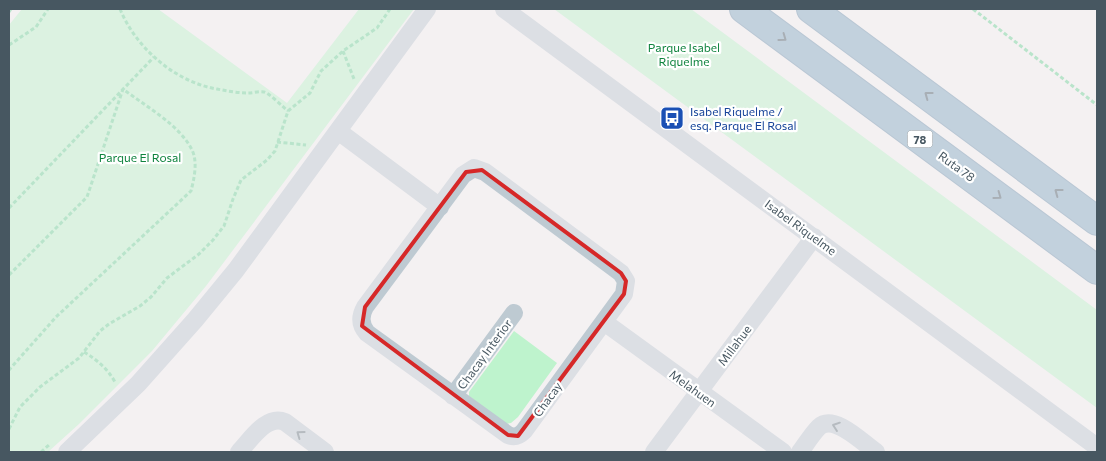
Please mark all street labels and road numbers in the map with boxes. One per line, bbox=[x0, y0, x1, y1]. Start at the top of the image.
road number: 78 bbox=[908, 130, 932, 148]
street label: Ruta 78 bbox=[936, 148, 978, 184]
street label: Isabel Riquelme bbox=[763, 196, 839, 258]
street label: Chacay Interior bbox=[454, 316, 514, 392]
street label: Millahue bbox=[714, 322, 754, 368]
street label: Melahuen bbox=[667, 366, 719, 410]
street label: Chacay bbox=[530, 379, 564, 419]

